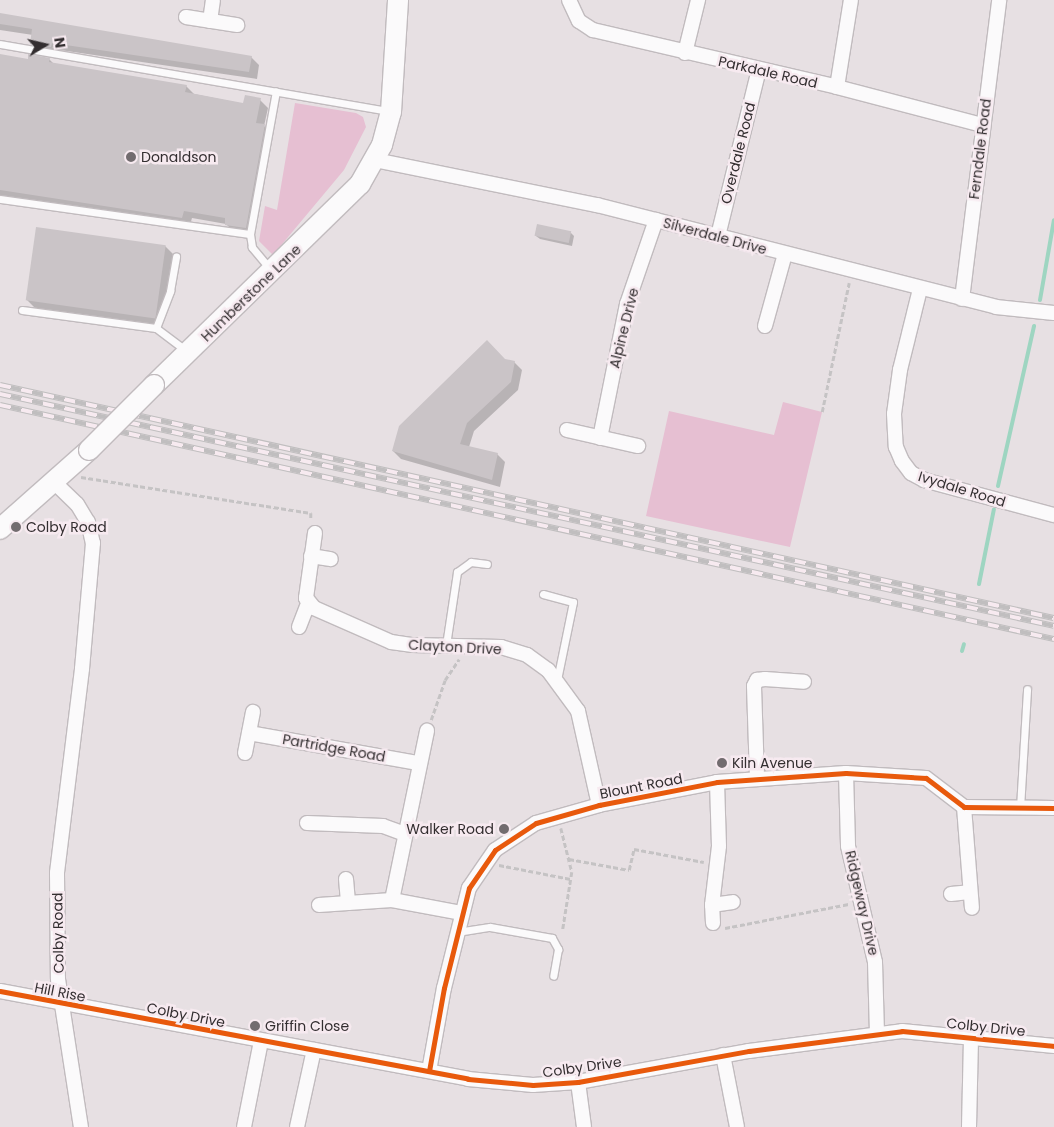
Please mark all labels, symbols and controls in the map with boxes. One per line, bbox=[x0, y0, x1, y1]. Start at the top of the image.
north arrow bbox=[20, 20, 70, 70]
text: N bbox=[49, 36, 71, 49]
street label: Parkdale Road bbox=[717, 52, 819, 92]
street label: Ferndale Road bbox=[966, 98, 994, 200]
street label: Overdale Road bbox=[717, 101, 759, 205]
place label: Donaldson bbox=[141, 149, 216, 165]
marker: Donaldson bbox=[125, 151, 137, 163]
street label: Silverdale Drive bbox=[661, 214, 769, 258]
street label: Humberstone Lane bbox=[198, 241, 304, 345]
street label: Alpine Drive bbox=[606, 286, 642, 370]
street label: Ivydale Road bbox=[916, 468, 1008, 510]
place label: Colby Road bbox=[26, 519, 107, 535]
marker: Colby Road bbox=[10, 521, 22, 533]
street label: Clayton Drive bbox=[408, 636, 502, 658]
street label: Partridge Road bbox=[281, 731, 387, 765]
place label: Kiln Avenue bbox=[732, 755, 813, 771]
marker: Kiln Avenue bbox=[716, 757, 728, 769]
street label: Blount Road bbox=[598, 770, 684, 802]
place label: Walker Road bbox=[406, 821, 494, 837]
marker: Walker Road bbox=[498, 823, 510, 835]
street label: Ridgeway Drive bbox=[842, 849, 882, 957]
street label: Colby Road bbox=[49, 893, 67, 973]
street label: Hill Rise bbox=[33, 979, 87, 1005]
street label: Colby Drive bbox=[145, 999, 227, 1031]
street label: Colby Drive bbox=[946, 1014, 1026, 1040]
place label: Griffin Close bbox=[265, 1018, 349, 1034]
marker: Griffin Close bbox=[249, 1020, 261, 1032]
street label: Colby Drive bbox=[542, 1053, 622, 1081]

